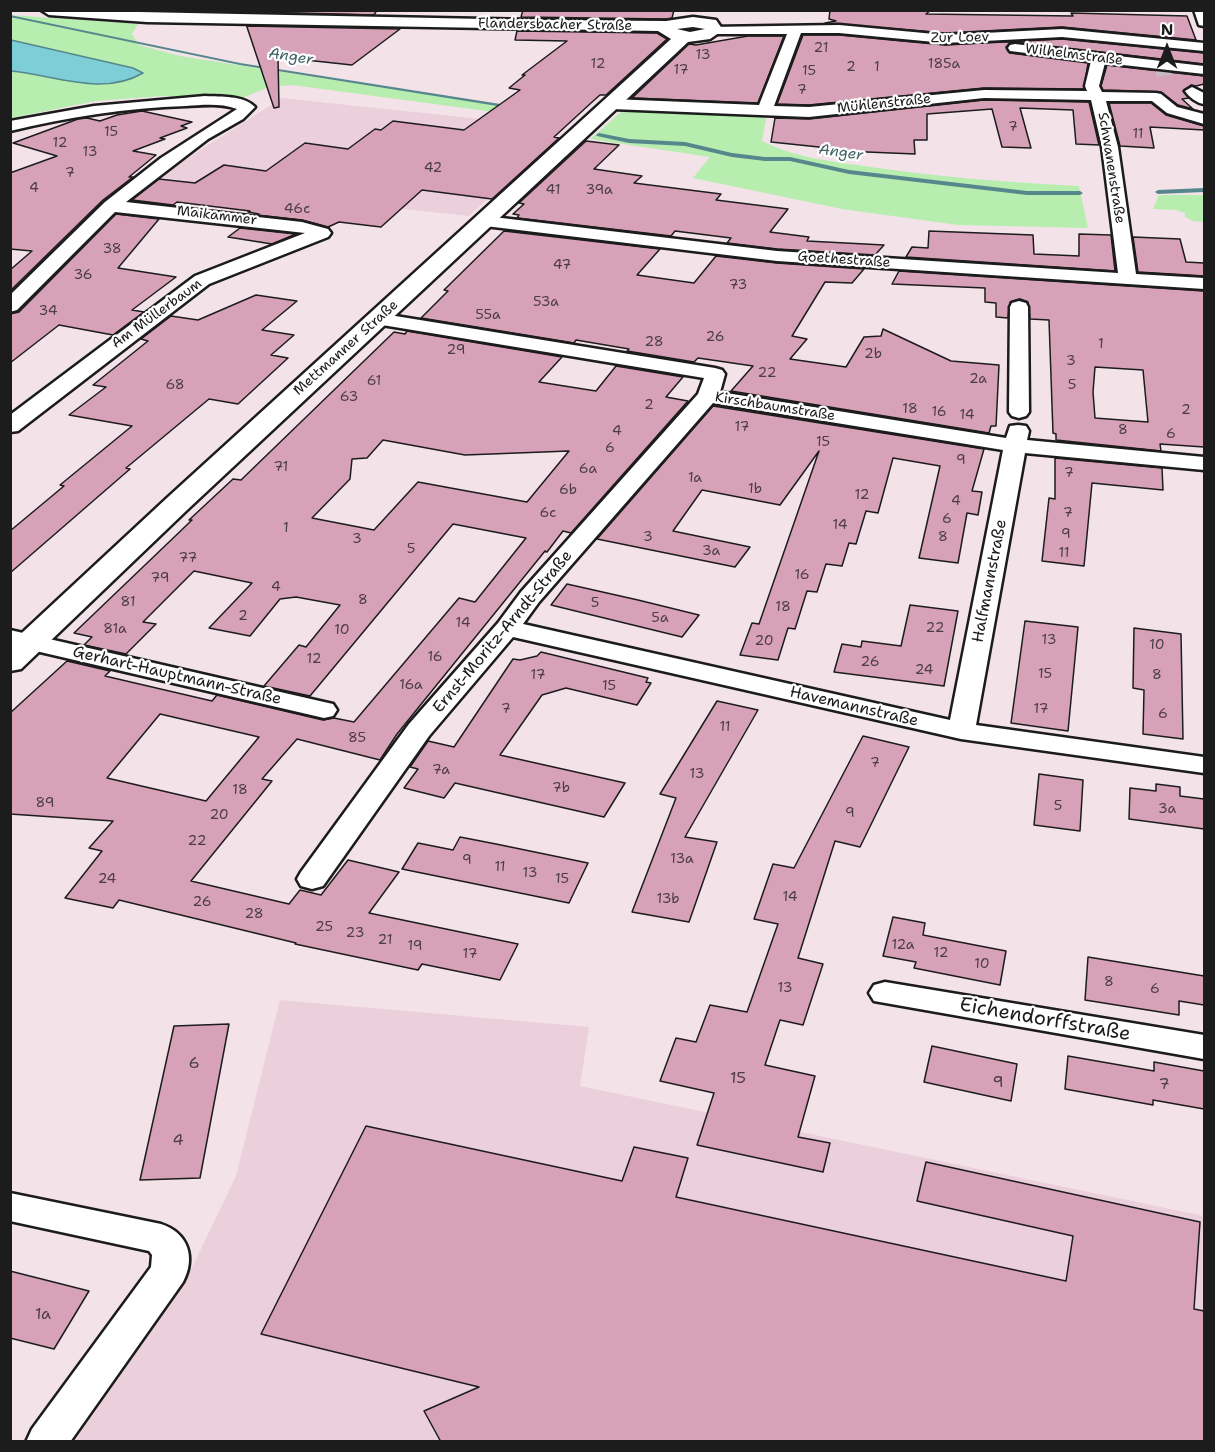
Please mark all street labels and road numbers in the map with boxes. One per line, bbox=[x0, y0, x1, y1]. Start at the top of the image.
street label: Flandersbacher Straße bbox=[478, 15, 632, 35]
street label: Zur Loev bbox=[931, 29, 989, 47]
street label: Wilhelmstraße bbox=[1024, 41, 1124, 69]
street label: Mühlenstraße bbox=[836, 91, 932, 117]
street label: Schwanenstraße bbox=[1094, 111, 1128, 225]
street label: Maikammer bbox=[176, 203, 258, 229]
street label: Goethestraße bbox=[797, 248, 891, 272]
street label: Am Müllerbaum bbox=[109, 276, 205, 352]
street label: Mettmanner Straße bbox=[290, 297, 402, 399]
street label: Kirschbaumstraße bbox=[714, 389, 836, 425]
street label: Halfmannstraße bbox=[969, 518, 1011, 644]
street label: Ernst-Moritz-Arndt-Straße bbox=[429, 547, 577, 717]
street label: Gerhart-Hauptmann-Straße bbox=[71, 643, 283, 709]
street label: Havemannstraße bbox=[788, 683, 920, 731]
street label: Eichendorffstraße bbox=[958, 993, 1132, 1047]

